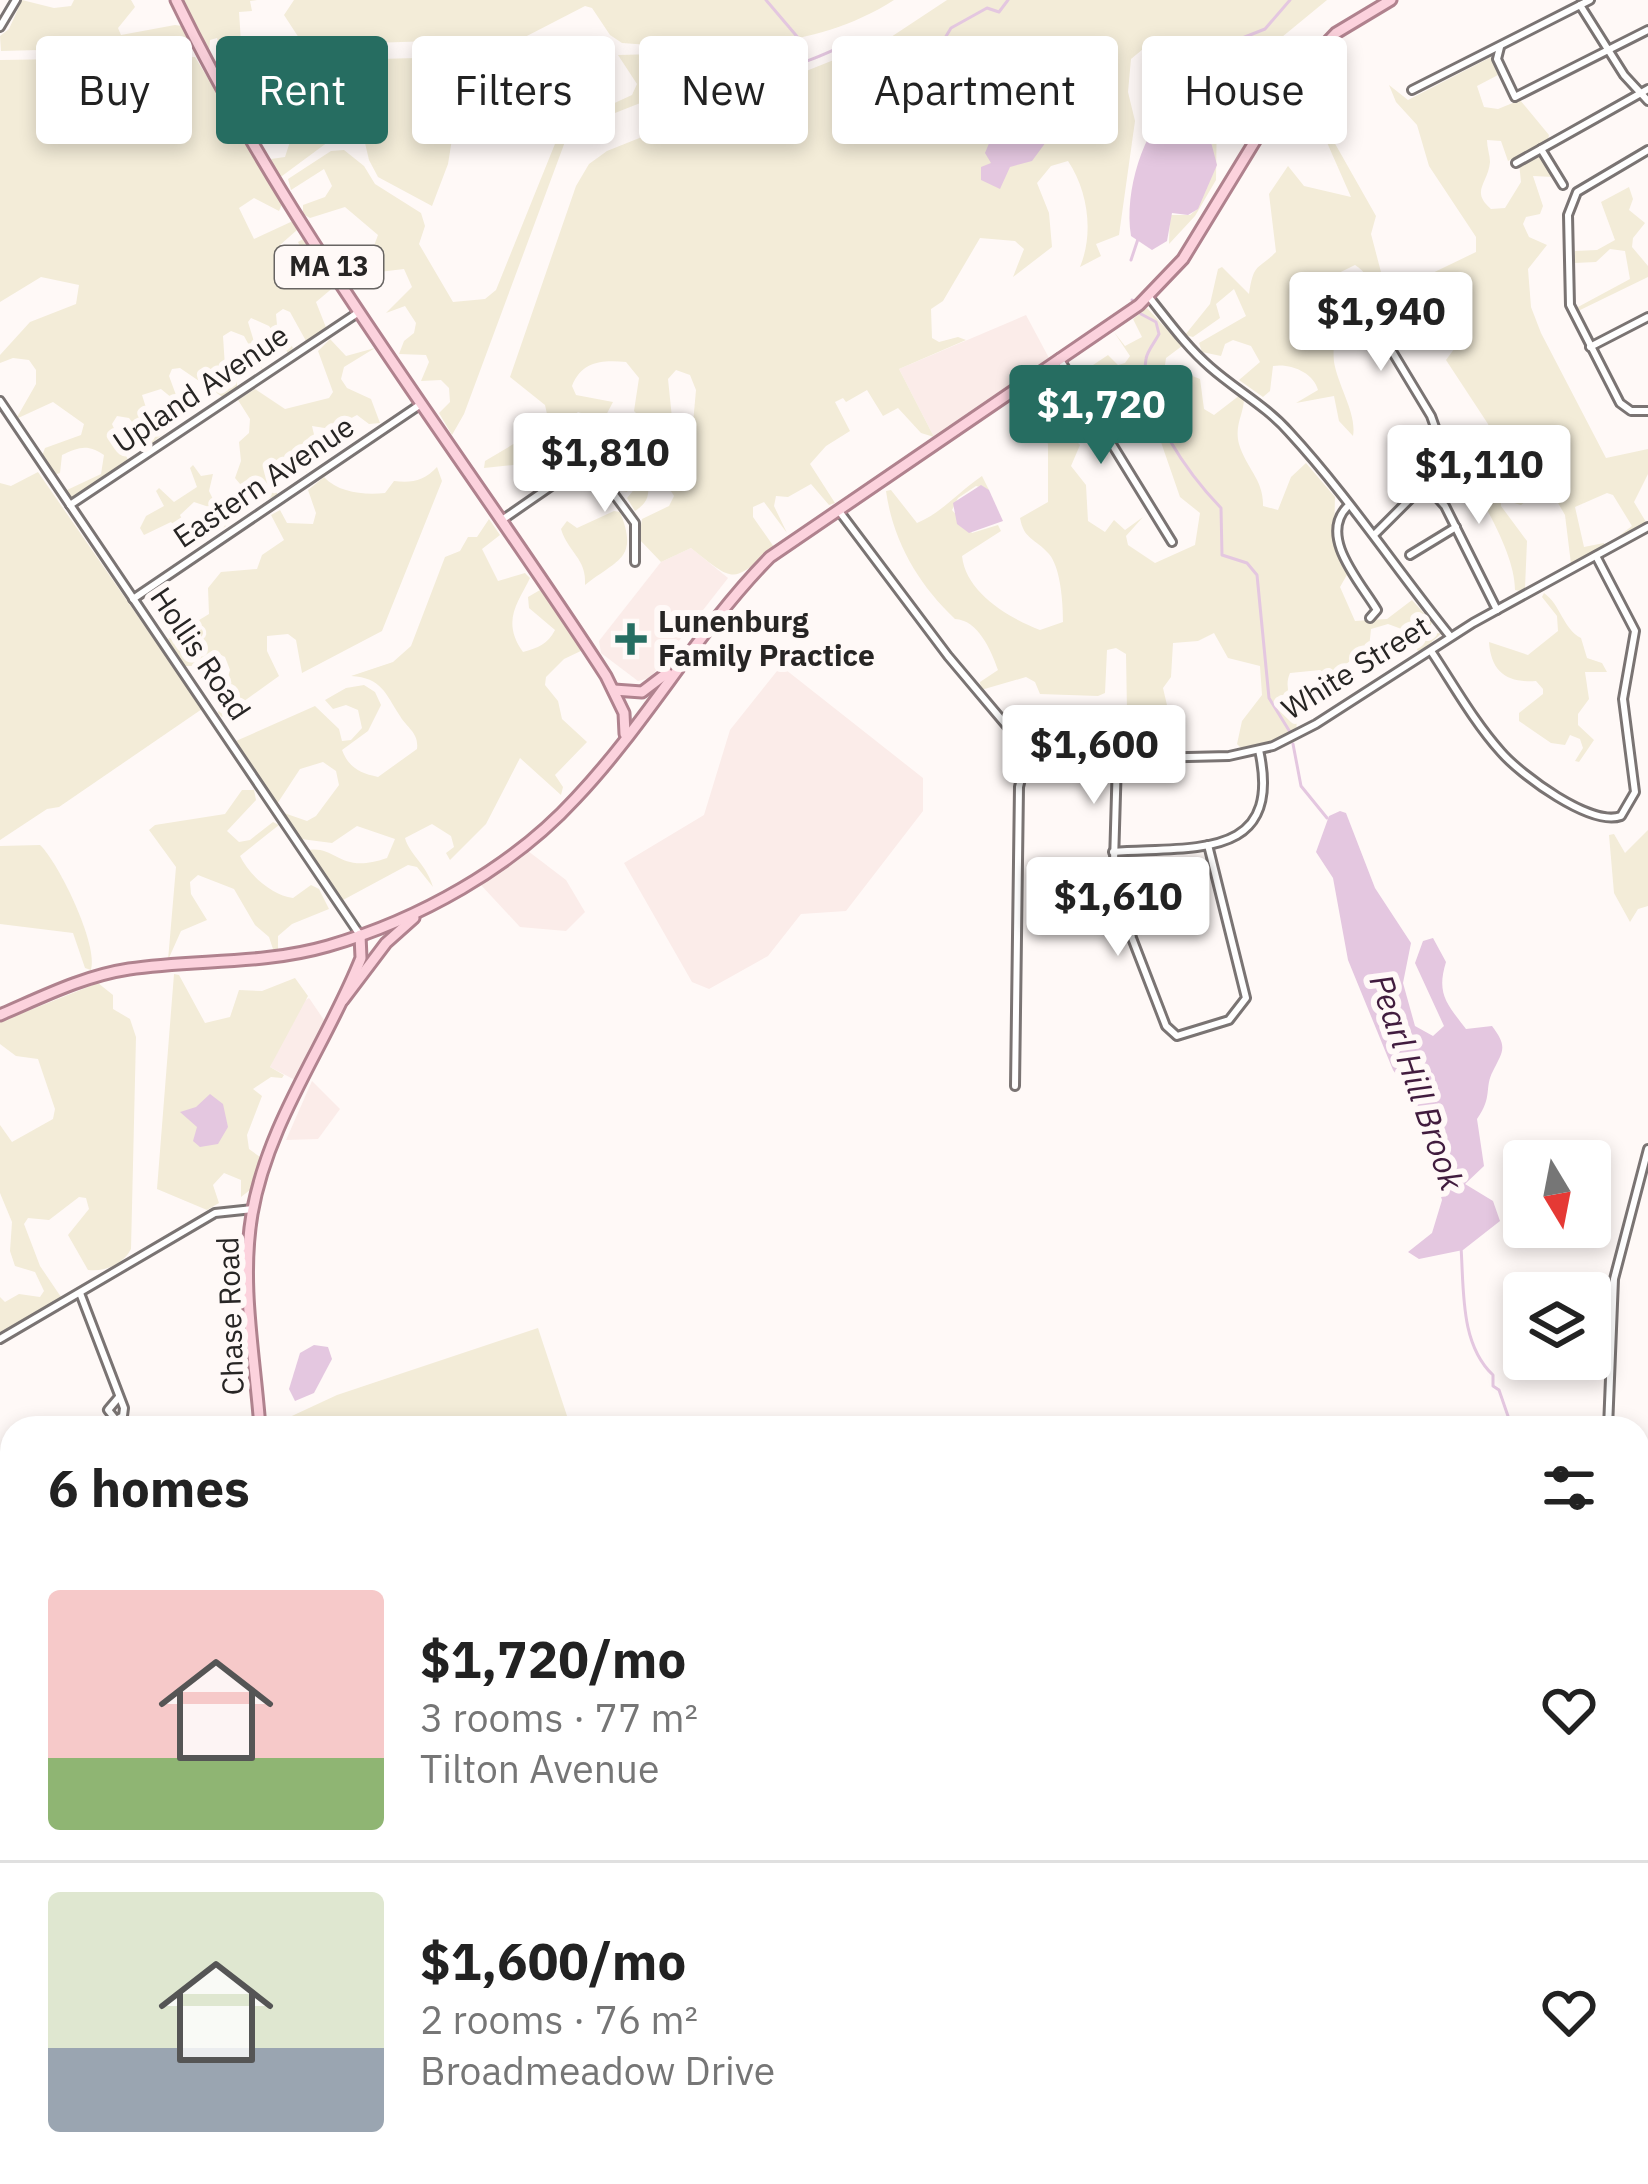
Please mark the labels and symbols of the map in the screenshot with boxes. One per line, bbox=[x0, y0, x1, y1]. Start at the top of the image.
road number: MA 13 bbox=[275, 246, 383, 288]
pin: $1,940 bbox=[1283, 272, 1479, 374]
street label: Upland Avenue bbox=[105, 315, 295, 461]
pin: $1,720 bbox=[1003, 365, 1199, 467]
street label: Eastern Avenue bbox=[165, 406, 361, 556]
pin: $1,810 bbox=[507, 413, 703, 515]
pin: $1,110 bbox=[1381, 425, 1577, 527]
street label: Hollis Road bbox=[142, 579, 260, 727]
place label: Lunenburg Family Practice bbox=[658, 601, 875, 674]
street label: White Street bbox=[1274, 606, 1437, 728]
marker: Lunenburg Family Practice bbox=[615, 623, 647, 655]
pin: $1,600 bbox=[996, 705, 1192, 807]
pin: $1,610 bbox=[1020, 857, 1216, 959]
water label: Pearl Hill Brook bbox=[1360, 968, 1475, 1196]
north arrow bbox=[1503, 1140, 1611, 1248]
street label: Chase Road bbox=[207, 1236, 252, 1396]

